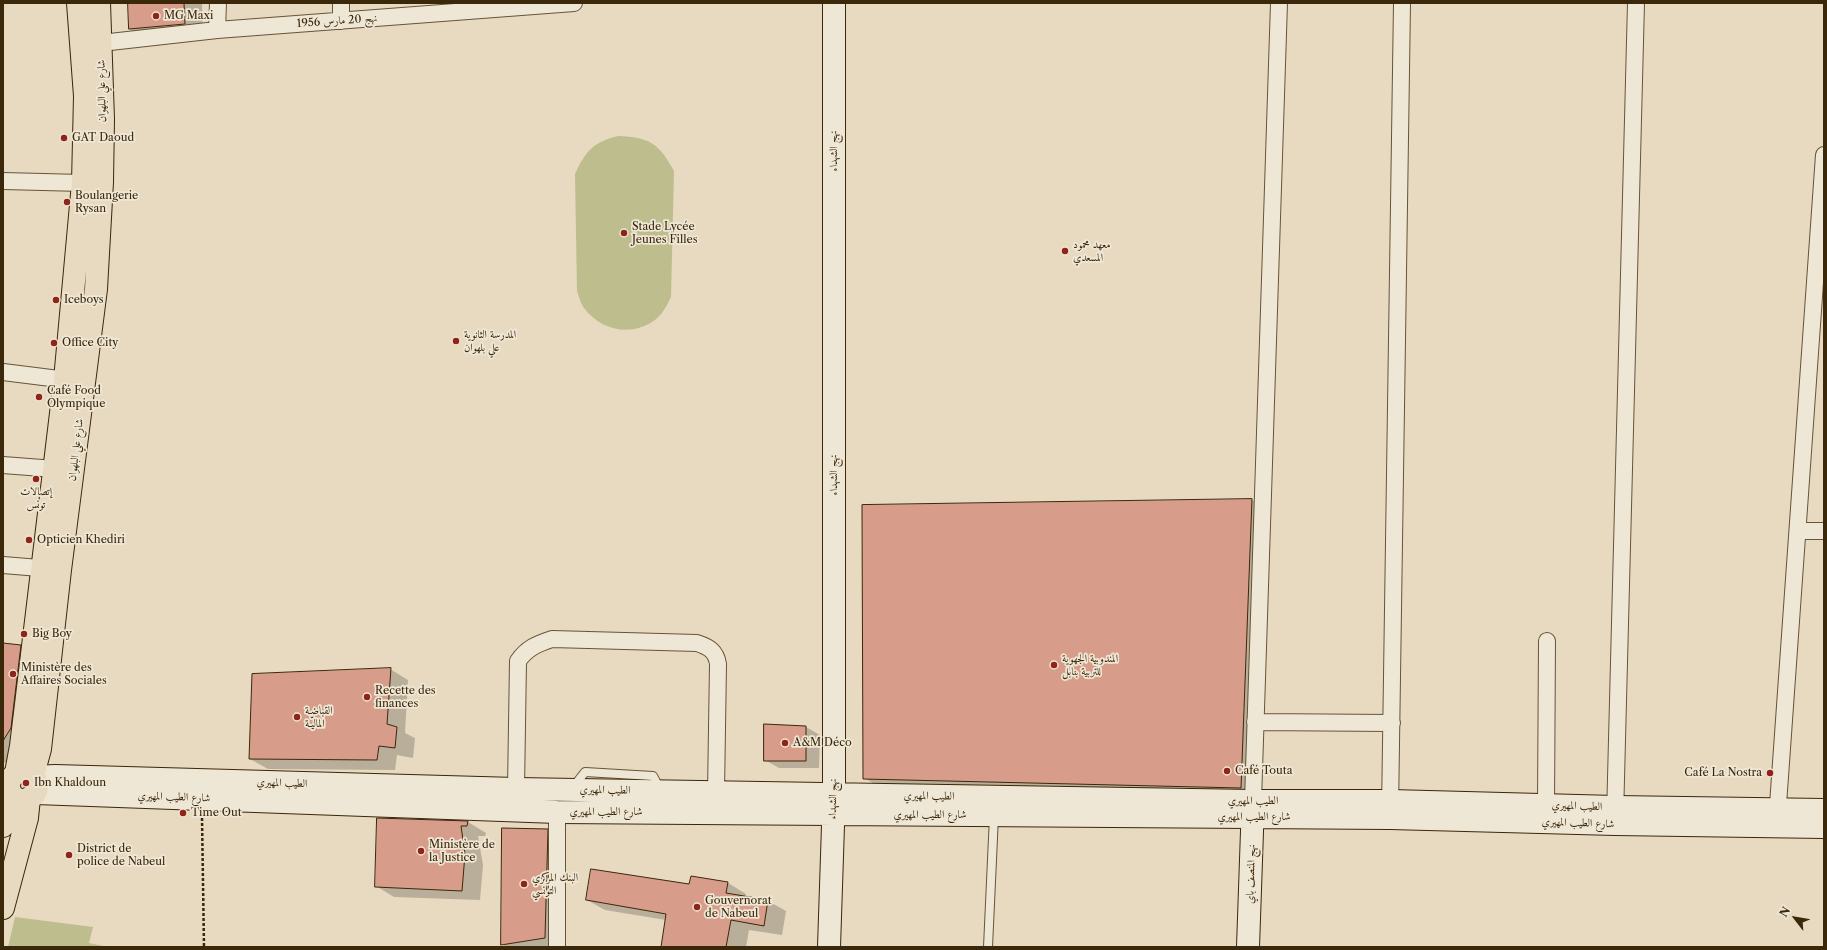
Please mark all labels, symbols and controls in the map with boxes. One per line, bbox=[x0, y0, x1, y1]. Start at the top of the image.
place label: MG Maxi bbox=[164, 9, 213, 23]
marker: MG Maxi bbox=[151, 11, 161, 21]
street label: نهج 20 مارس 1956 bbox=[296, 12, 378, 30]
street label: شارع علي البلهوان bbox=[95, 60, 109, 122]
street label: نهج الشهداء bbox=[827, 130, 841, 172]
place label: GAT Daoud bbox=[72, 131, 134, 145]
marker: GAT Daoud bbox=[59, 133, 69, 143]
place label: Boulangerie Rysan bbox=[75, 189, 138, 215]
marker: Boulangerie Rysan bbox=[62, 197, 72, 207]
place label: Stade Lycée Jeunes Filles bbox=[632, 220, 697, 246]
marker: Stade Lycée Jeunes Filles bbox=[619, 228, 629, 238]
place label: معهد محمود المسعدي bbox=[1073, 238, 1110, 264]
marker: معهد محمود المسعدي bbox=[1060, 246, 1070, 256]
place label: Iceboys bbox=[64, 293, 104, 307]
marker: Iceboys bbox=[51, 295, 61, 305]
place label: المدرسة الثانوية علي بلهوان bbox=[464, 328, 516, 354]
place label: Office City bbox=[62, 336, 118, 350]
marker: المدرسة الثانوية علي بلهوان bbox=[451, 336, 461, 346]
marker: Office City bbox=[49, 338, 59, 348]
place label: Café Food Olympique bbox=[47, 384, 105, 410]
marker: Café Food Olympique bbox=[34, 392, 44, 402]
street label: شارع علي البلهوان bbox=[66, 418, 86, 482]
street label: نهج الشهداء bbox=[827, 454, 841, 496]
marker: إتصالات تونس bbox=[31, 474, 41, 484]
place label: إتصالات تونس bbox=[20, 485, 52, 511]
place label: Opticien Khediri bbox=[37, 533, 125, 547]
marker: Opticien Khediri bbox=[24, 535, 34, 545]
place label: Big Boy bbox=[32, 627, 72, 641]
marker: Big Boy bbox=[19, 629, 29, 639]
place label: المندوبية الجهوية للتربية بنابل bbox=[1062, 652, 1118, 678]
marker: المندوبية الجهوية للتربية بنابل bbox=[1049, 660, 1059, 670]
place label: Ministère des Affaires Sociales bbox=[21, 661, 107, 687]
marker: Ministère des Affaires Sociales bbox=[8, 669, 18, 679]
place label: Recette des finances bbox=[375, 684, 436, 710]
marker: Recette des finances bbox=[362, 692, 372, 702]
place label: القباضـة الماليّـة bbox=[305, 704, 333, 730]
marker: القباضـة الماليّـة bbox=[292, 712, 302, 722]
place label: A&M Déco bbox=[793, 736, 852, 750]
marker: A&M Déco bbox=[780, 738, 790, 748]
place label: Café Touta bbox=[1235, 764, 1293, 778]
marker: Café Touta bbox=[1222, 766, 1232, 776]
place label: Café La Nostra bbox=[1684, 766, 1762, 780]
marker: Café La Nostra bbox=[1765, 768, 1775, 778]
place label: Ibn Khaldoun bbox=[34, 776, 106, 790]
street label: الطيب المهيري bbox=[256, 776, 308, 790]
marker: Ibn Khaldoun bbox=[21, 778, 31, 788]
street label: نهج الشهداء bbox=[826, 778, 840, 820]
street label: الطيب المهيري bbox=[580, 783, 630, 797]
street label: شارع الطيب المهيري bbox=[137, 789, 211, 805]
street label: الطيب المهيري bbox=[904, 789, 954, 803]
street label: الطيب المهيري bbox=[1228, 794, 1278, 808]
street label: الطيب المهيري bbox=[1551, 799, 1603, 813]
street label: شارع الطيب المهيري bbox=[570, 805, 642, 819]
place label: Time Out bbox=[191, 806, 242, 820]
marker: Time Out bbox=[178, 808, 188, 818]
street label: شارع الطيب المهيري bbox=[894, 808, 966, 822]
street label: شارع الطيب المهيري bbox=[1218, 810, 1290, 824]
street label: شارع الطيب المهيري bbox=[1541, 815, 1615, 831]
place label: Ministère de la Justice bbox=[429, 838, 495, 864]
place label: District de police de Nabeul bbox=[77, 842, 165, 868]
street label: نهج المنصف باي bbox=[1243, 844, 1259, 904]
marker: Ministère de la Justice bbox=[416, 846, 426, 856]
marker: District de police de Nabeul bbox=[64, 850, 74, 860]
place label: البنك المركزي التونسي bbox=[532, 871, 578, 897]
marker: البنك المركزي التونسي bbox=[519, 879, 529, 889]
place label: Gouvernorat de Nabeul bbox=[705, 894, 772, 920]
north arrow bbox=[1775, 898, 1815, 938]
marker: Gouvernorat de Nabeul bbox=[692, 902, 702, 912]
text: N bbox=[1776, 904, 1793, 920]

